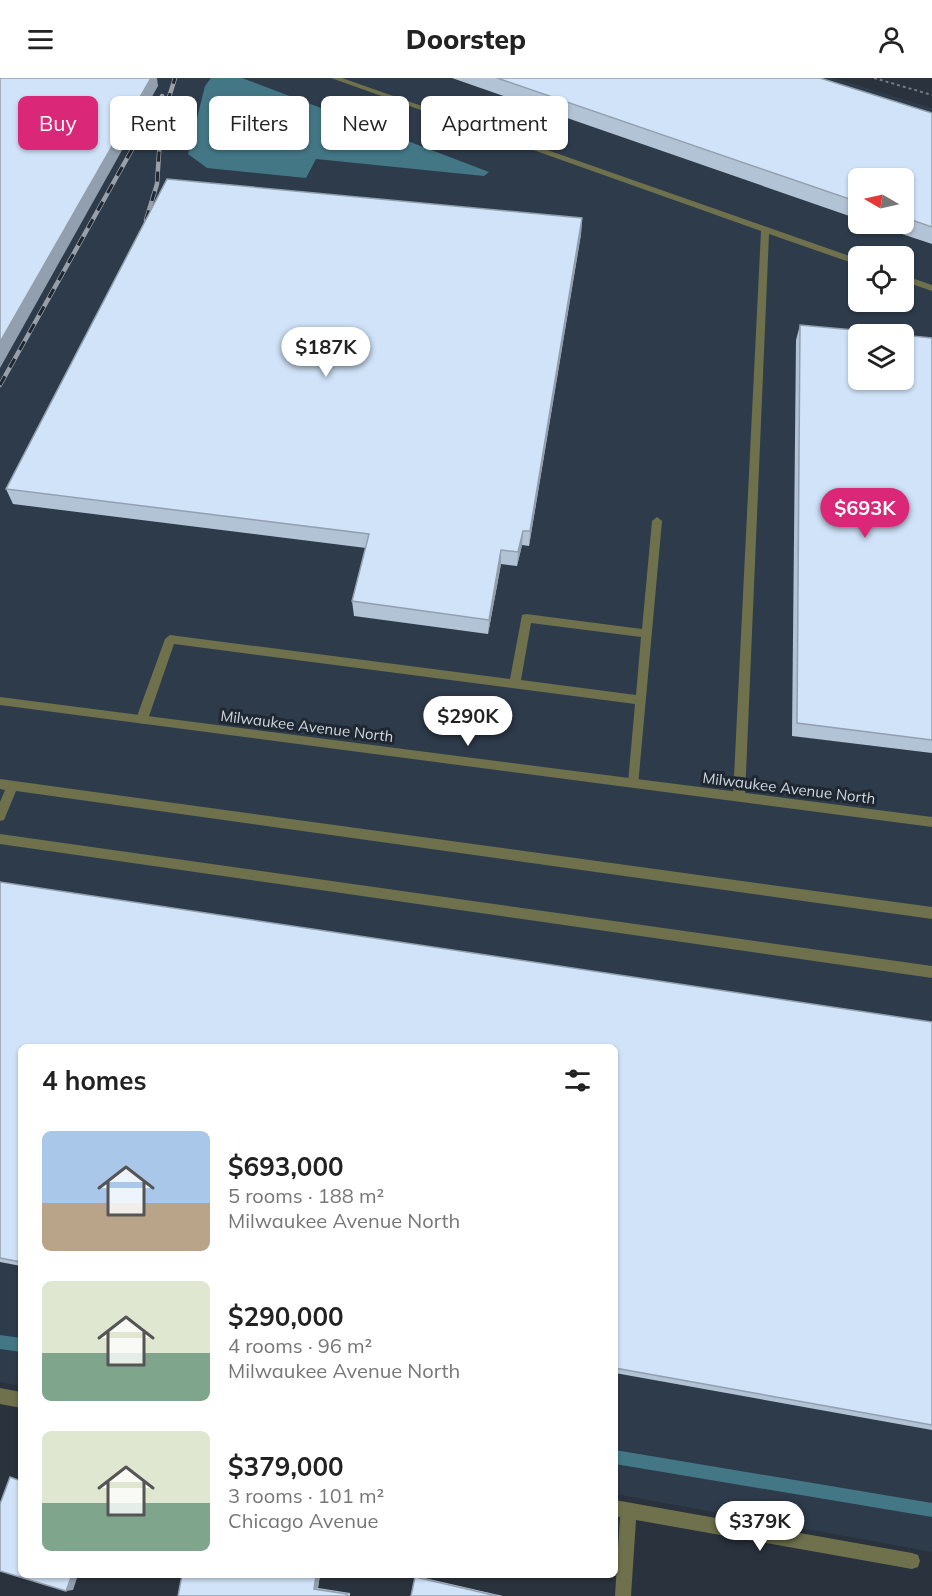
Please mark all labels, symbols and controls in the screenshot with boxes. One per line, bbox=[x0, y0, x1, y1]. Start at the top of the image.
text: Doorstep bbox=[406, 22, 526, 56]
icon: menu bbox=[24, 23, 57, 56]
icon: person bbox=[875, 23, 908, 56]
chip: Buy bbox=[18, 96, 98, 150]
chip: Rent bbox=[110, 96, 197, 150]
chip: Filters bbox=[209, 96, 309, 150]
chip: New bbox=[321, 96, 409, 150]
chip: Apartment bbox=[421, 96, 568, 150]
north arrow bbox=[848, 168, 914, 234]
map controls bbox=[848, 168, 914, 390]
button: locate bbox=[848, 246, 914, 312]
button: layers bbox=[848, 324, 914, 390]
pin: $187K bbox=[284, 327, 368, 378]
text: $187K bbox=[295, 334, 357, 359]
pin: $693K bbox=[823, 488, 907, 539]
text: $693K bbox=[834, 495, 896, 520]
pin: $290K bbox=[426, 696, 510, 747]
text: $290K bbox=[437, 703, 499, 728]
street label: Milwaukee Avenue North bbox=[219, 706, 395, 746]
street label: Milwaukee Avenue North bbox=[701, 768, 877, 808]
text: 4 homes bbox=[42, 1064, 146, 1097]
icon: filters bbox=[561, 1064, 594, 1097]
text: $693,000 bbox=[228, 1150, 344, 1183]
icon: home bbox=[90, 1155, 162, 1227]
text: 5 rooms · 188 m² bbox=[228, 1183, 384, 1208]
text: Milwaukee Avenue North bbox=[228, 1208, 460, 1233]
text: $290,000 bbox=[228, 1300, 344, 1333]
icon: home bbox=[90, 1305, 162, 1377]
text: 4 rooms · 96 m² bbox=[228, 1333, 372, 1358]
text: Milwaukee Avenue North bbox=[228, 1358, 460, 1383]
text: $379,000 bbox=[228, 1450, 344, 1483]
icon: home bbox=[90, 1455, 162, 1527]
text: 3 rooms · 101 m² bbox=[228, 1483, 384, 1508]
pin: $379K bbox=[718, 1501, 802, 1552]
text: Chicago Avenue bbox=[228, 1508, 378, 1533]
text: $379K bbox=[729, 1508, 791, 1533]

